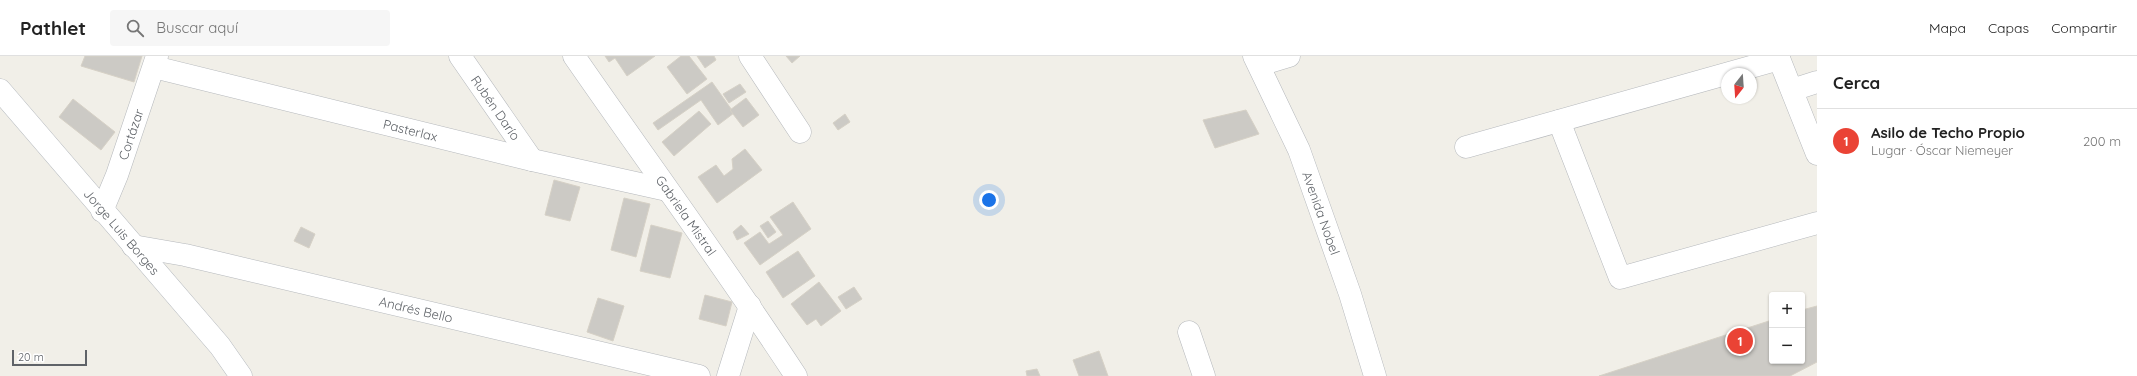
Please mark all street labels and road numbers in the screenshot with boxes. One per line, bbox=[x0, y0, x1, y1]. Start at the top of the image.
street label: Rubén Darío bbox=[468, 72, 524, 143]
street label: Cortázar bbox=[115, 107, 147, 162]
street label: Pasterlax bbox=[381, 116, 439, 144]
street label: Avenida Nobel bbox=[1299, 169, 1343, 257]
street label: Gabriela Mistral bbox=[652, 172, 720, 259]
street label: Jorge Luis Borges bbox=[81, 186, 163, 278]
street label: Andrés Bello bbox=[378, 293, 454, 326]

